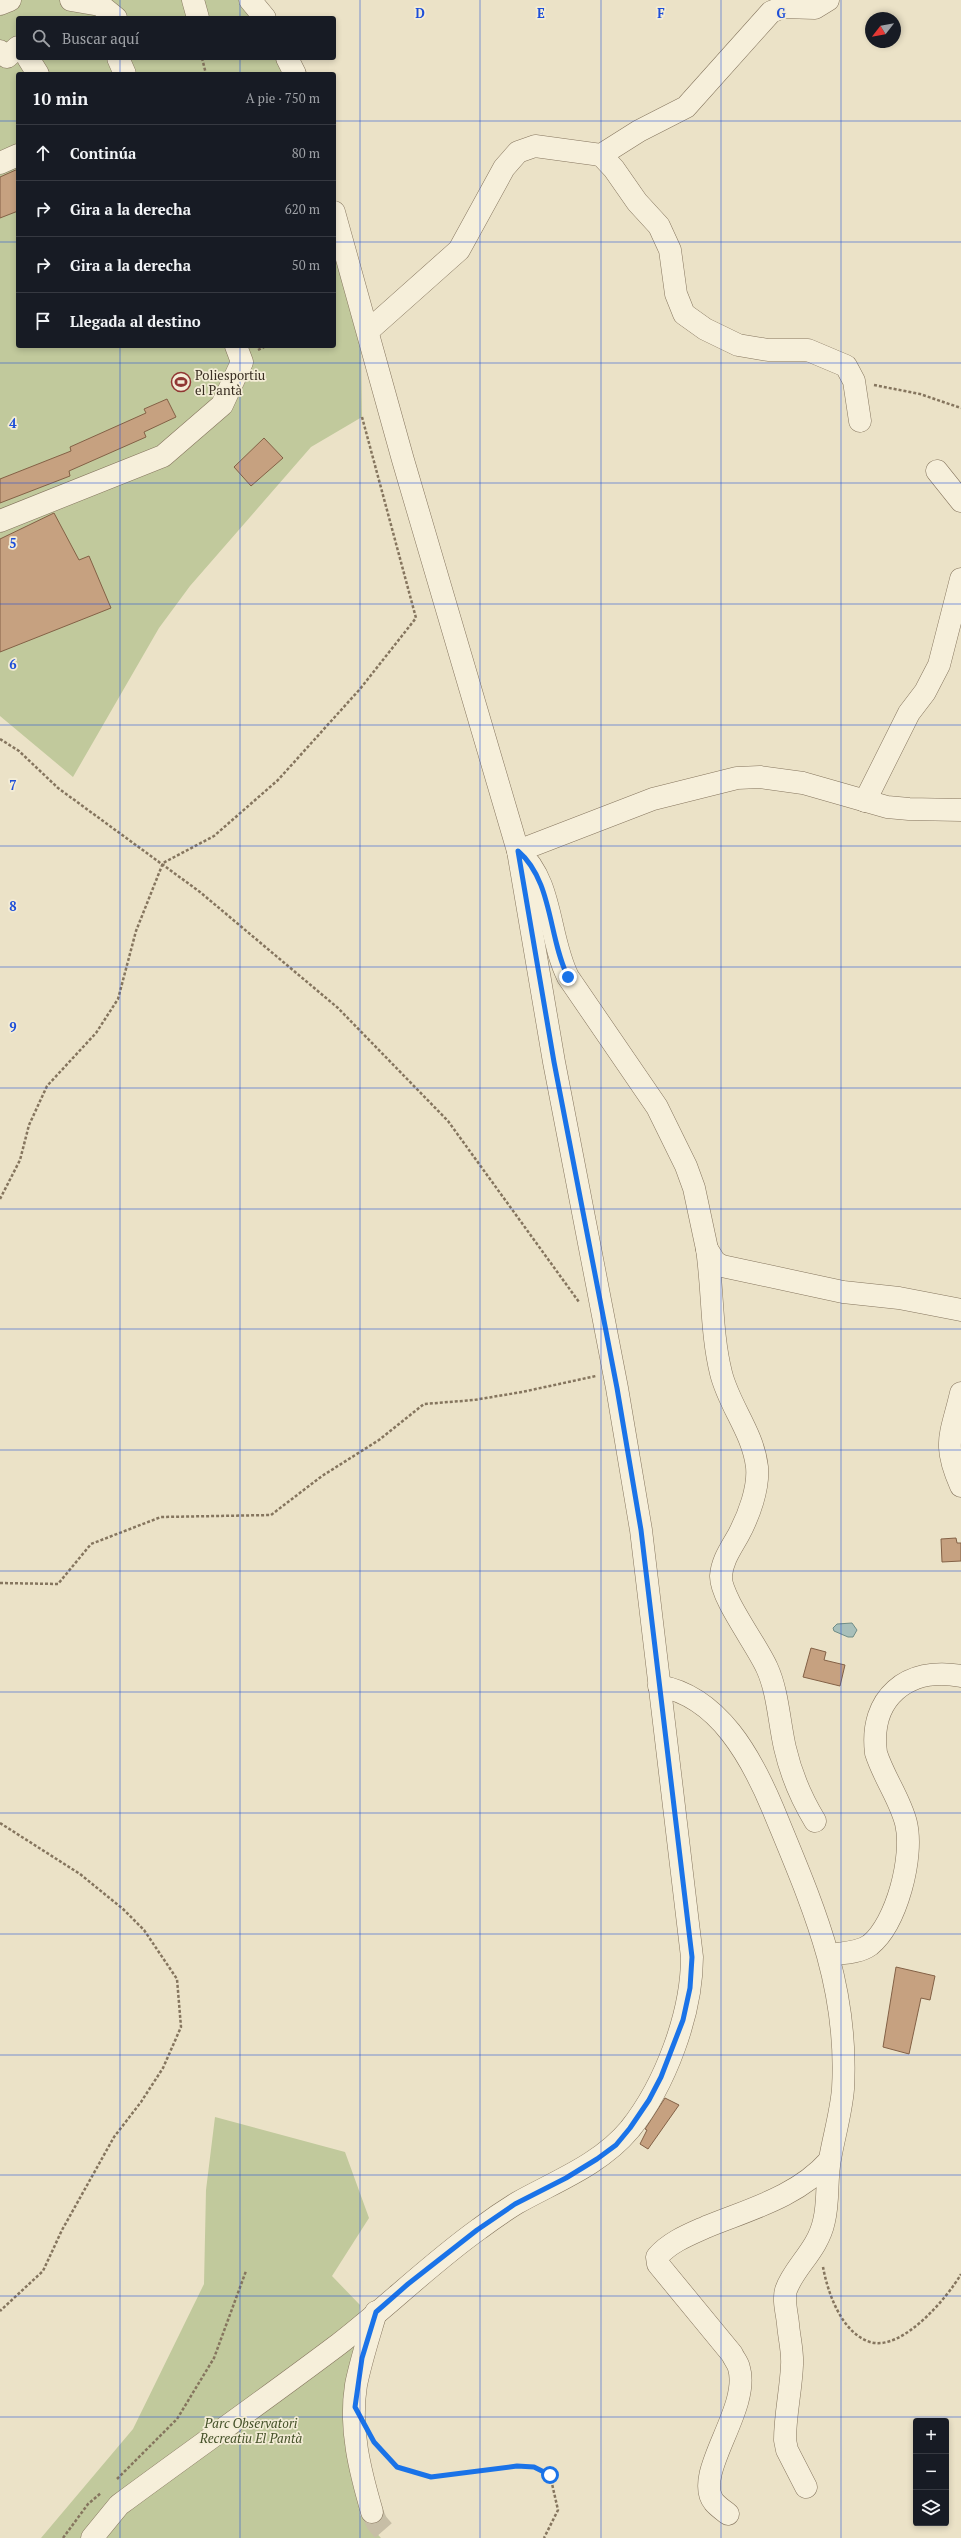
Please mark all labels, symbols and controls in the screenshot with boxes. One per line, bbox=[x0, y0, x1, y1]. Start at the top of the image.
text: D bbox=[415, 4, 425, 22]
text: E bbox=[537, 4, 545, 22]
text: F bbox=[657, 4, 665, 22]
text: G bbox=[776, 4, 786, 22]
north arrow bbox=[865, 12, 901, 48]
search box bbox=[16, 16, 336, 60]
icon: search bbox=[30, 27, 52, 49]
text: Buscar aquí bbox=[62, 28, 139, 48]
text: 10 min bbox=[32, 87, 88, 110]
text: A pie · 750 m bbox=[246, 89, 320, 107]
icon: ahead bbox=[32, 142, 54, 164]
text: Continúa bbox=[70, 143, 136, 163]
text: 80 m bbox=[292, 144, 320, 162]
icon: right bbox=[32, 198, 54, 220]
text: Gira a la derecha bbox=[70, 199, 191, 219]
text: 620 m bbox=[285, 200, 320, 218]
icon: right bbox=[32, 254, 54, 276]
text: Gira a la derecha bbox=[70, 255, 191, 275]
text: 50 m bbox=[292, 256, 320, 274]
icon: arrive bbox=[32, 310, 54, 332]
text: Llegada al destino bbox=[70, 311, 201, 331]
place label: Poliesportiu el Pantà bbox=[195, 366, 266, 399]
sports icon: Poliesportiu el Pantà bbox=[170, 371, 192, 393]
text: 4 bbox=[9, 414, 17, 432]
text: 5 bbox=[9, 534, 17, 552]
text: 6 bbox=[9, 655, 17, 673]
text: 7 bbox=[9, 776, 17, 794]
text: 8 bbox=[9, 897, 17, 915]
route end bbox=[559, 968, 577, 986]
text: 9 bbox=[9, 1018, 17, 1036]
park label: Parc Observatori Recreatiu El Pantà bbox=[199, 2414, 302, 2447]
map controls bbox=[913, 2418, 949, 2526]
button: + bbox=[913, 2418, 949, 2454]
button: − bbox=[913, 2454, 949, 2490]
route start bbox=[541, 2466, 559, 2484]
button: layers bbox=[913, 2490, 949, 2526]

